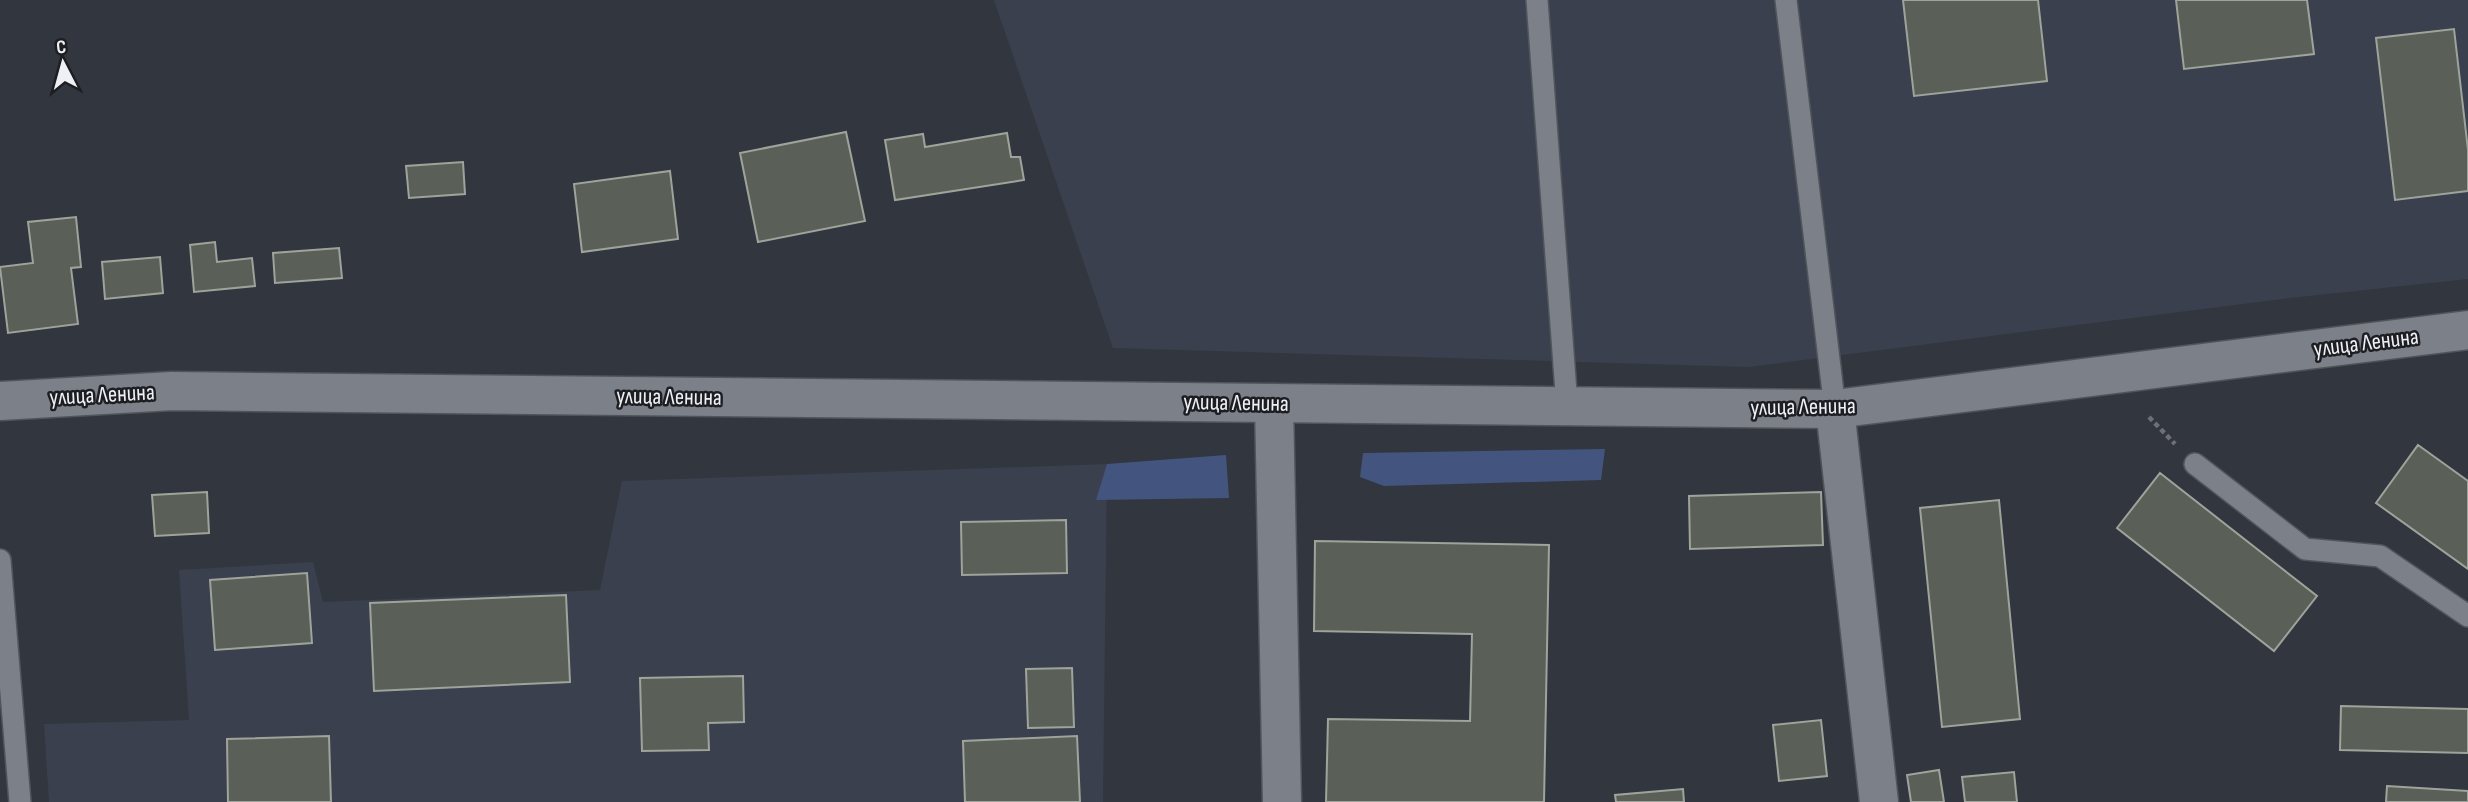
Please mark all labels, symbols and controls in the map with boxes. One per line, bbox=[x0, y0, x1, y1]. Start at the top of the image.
north arrow bbox=[28, 28, 98, 98]
text: С bbox=[55, 36, 68, 60]
street label: улица Ленина bbox=[2312, 323, 2420, 363]
street label: улица Ленина bbox=[49, 378, 155, 412]
street label: улица Ленина bbox=[616, 382, 722, 412]
street label: улица Ленина bbox=[1183, 388, 1289, 418]
street label: улица Ленина bbox=[1750, 392, 1856, 422]

